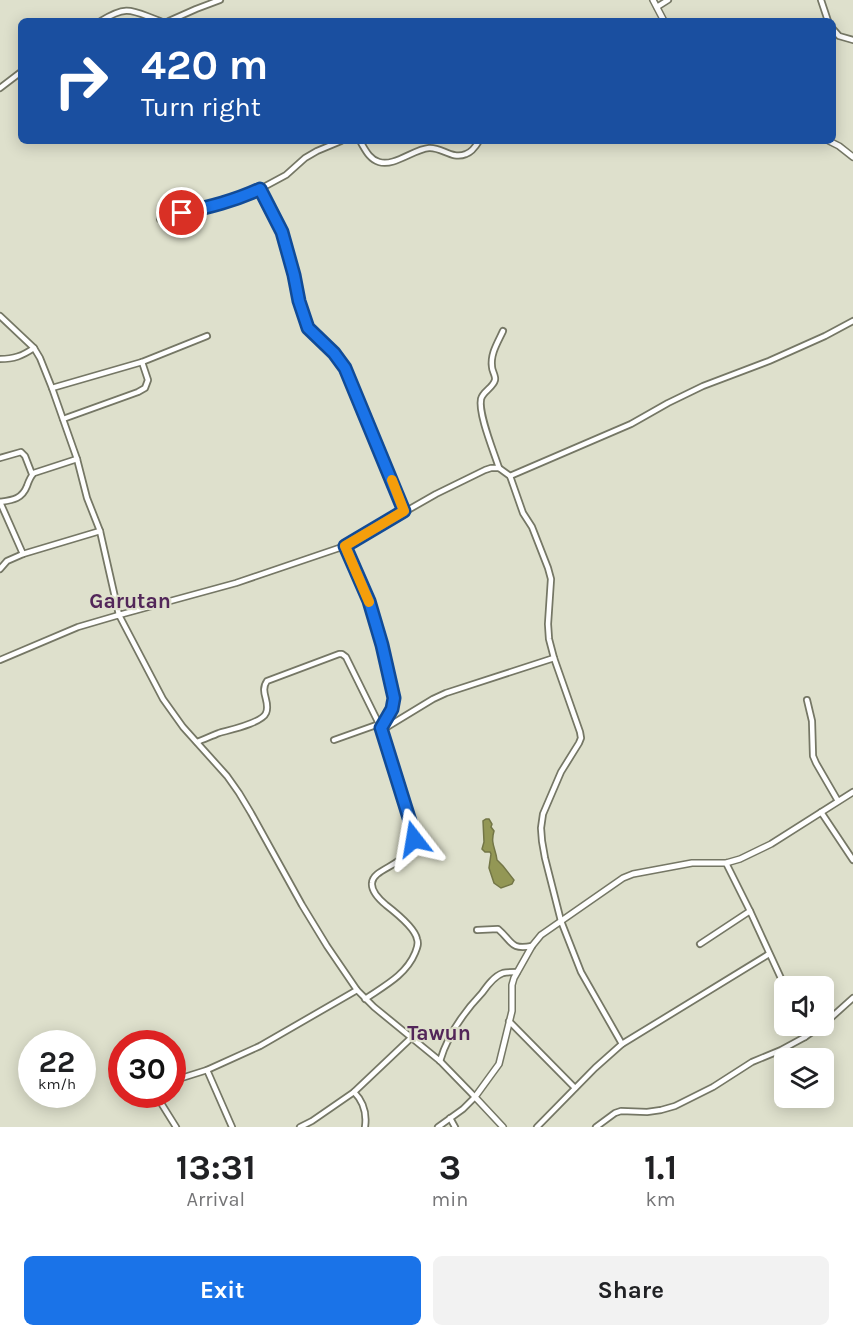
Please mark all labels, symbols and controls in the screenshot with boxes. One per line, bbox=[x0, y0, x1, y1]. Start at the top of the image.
text: 420 m bbox=[141, 40, 268, 90]
icon: right bbox=[42, 42, 120, 120]
text: Turn right bbox=[141, 91, 261, 123]
pin bbox=[156, 187, 207, 238]
icon: arrive bbox=[165, 196, 198, 229]
district label: Garutan bbox=[89, 589, 171, 613]
position arrow bbox=[382, 807, 446, 871]
map controls bbox=[774, 976, 834, 1108]
button: sound bbox=[774, 976, 834, 1036]
district label: Tawun bbox=[407, 1021, 471, 1045]
speed limit sign: 30 bbox=[108, 1030, 186, 1108]
text: 22 bbox=[39, 1044, 75, 1080]
button: layers bbox=[774, 1048, 834, 1108]
text: km/h bbox=[38, 1075, 76, 1093]
text: 13:31 bbox=[176, 1146, 256, 1188]
text: 3 bbox=[439, 1146, 461, 1188]
text: 1.1 bbox=[644, 1146, 677, 1188]
text: Arrival bbox=[186, 1188, 245, 1211]
text: min bbox=[431, 1188, 468, 1211]
text: km bbox=[646, 1188, 676, 1211]
button: Exit bbox=[24, 1256, 421, 1325]
button: Share bbox=[433, 1256, 829, 1325]

